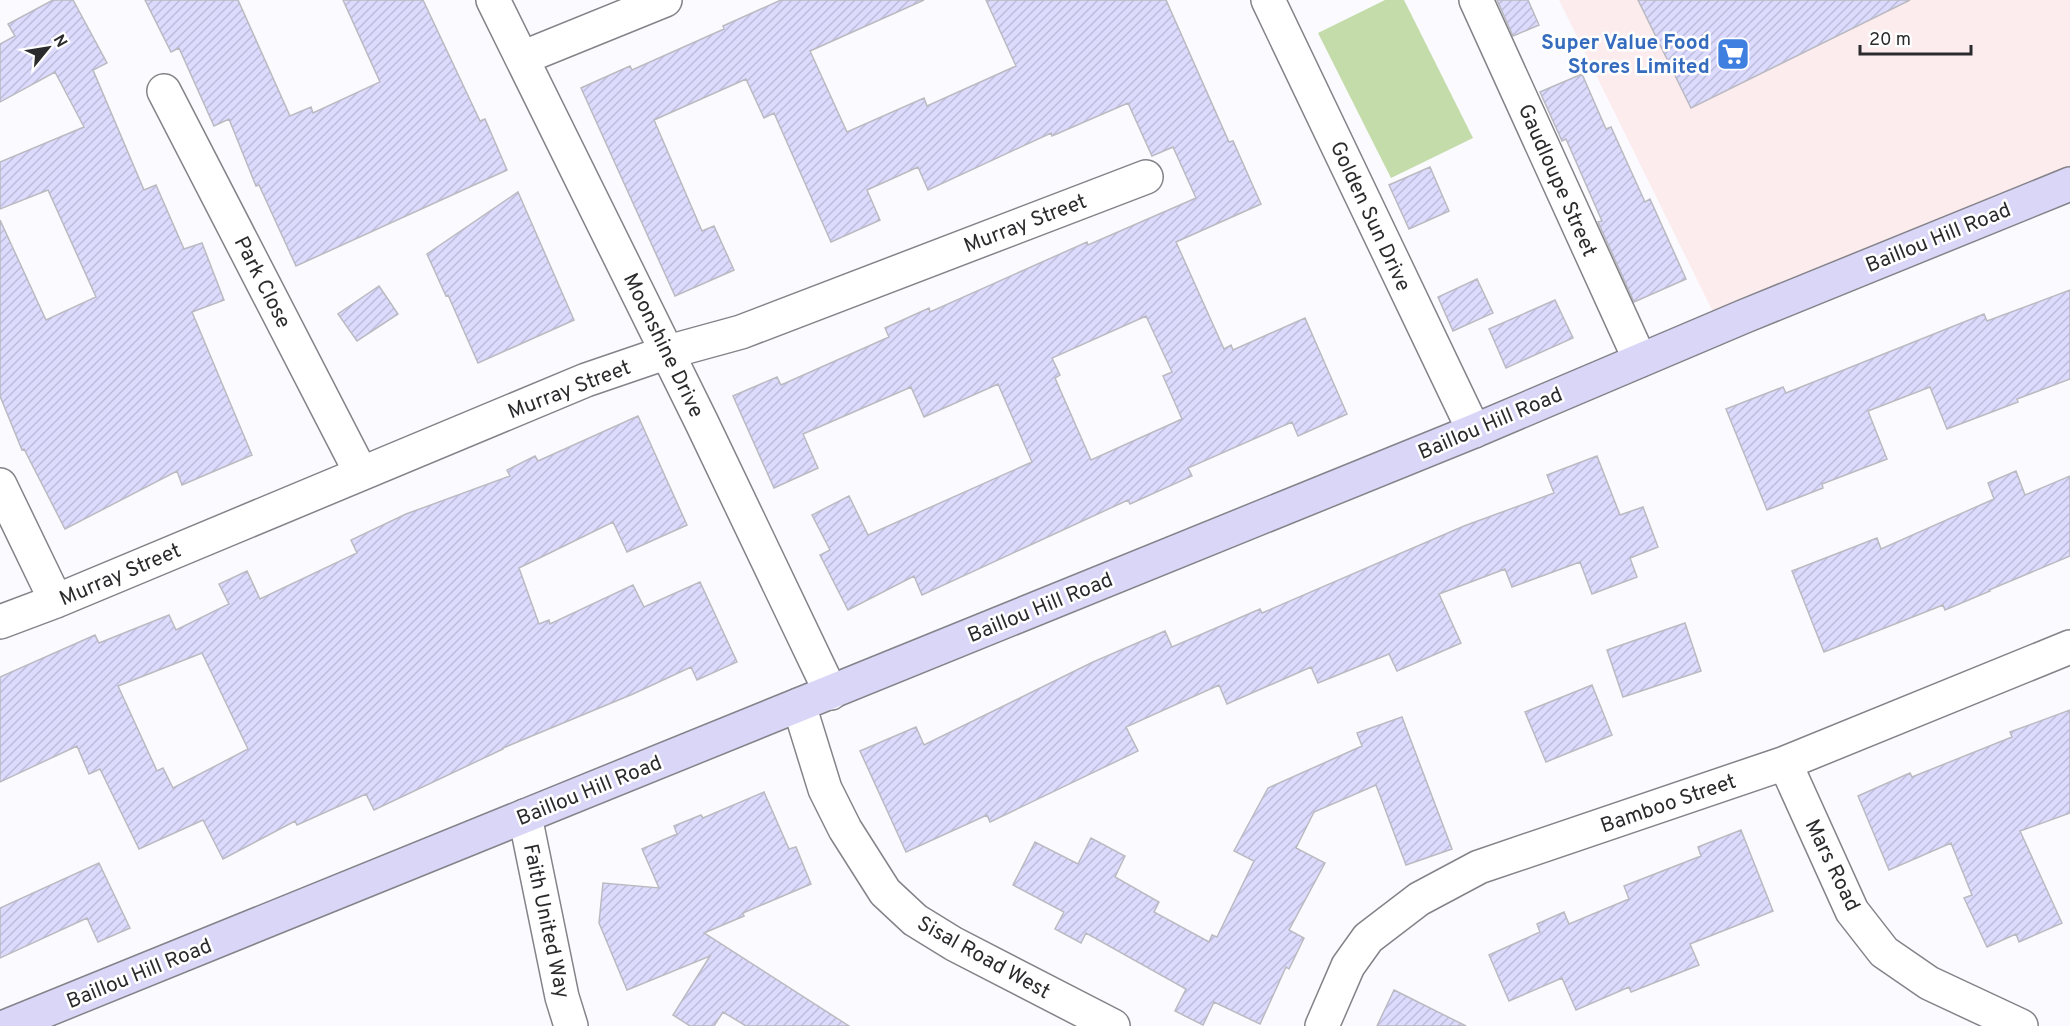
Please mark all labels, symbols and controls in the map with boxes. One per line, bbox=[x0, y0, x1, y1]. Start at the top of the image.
north arrow bbox=[18, 18, 78, 78]
scale bar bbox=[1860, 18, 1971, 56]
text: 20 m bbox=[1869, 29, 1911, 52]
place label: Super Value Food Stores Limited bbox=[1541, 30, 1710, 81]
text: N bbox=[48, 32, 71, 51]
supermarket icon: Super Value Food Stores Limited bbox=[1715, 36, 1751, 72]
street label: Gaudloupe Street bbox=[1511, 100, 1602, 261]
street label: Golden Sun Drive bbox=[1323, 137, 1416, 296]
street label: Murray Street bbox=[960, 189, 1091, 260]
street label: Baillou Hill Road bbox=[1862, 197, 2015, 280]
street label: Park Close bbox=[227, 232, 296, 333]
street label: Moonshine Drive bbox=[616, 269, 709, 422]
street label: Murray Street bbox=[504, 355, 635, 426]
street label: Baillou Hill Road bbox=[1414, 382, 1567, 467]
street label: Murray Street bbox=[56, 538, 185, 613]
street label: Baillou Hill Road bbox=[964, 567, 1117, 650]
street label: Baillou Hill Road bbox=[513, 750, 666, 833]
street label: Bamboo Street bbox=[1597, 769, 1740, 840]
street label: Mars Road bbox=[1798, 815, 1865, 916]
street label: Faith United Way bbox=[516, 842, 575, 1001]
street label: Sisal Road West bbox=[912, 911, 1055, 1006]
street label: Baillou Hill Road bbox=[63, 933, 216, 1016]

